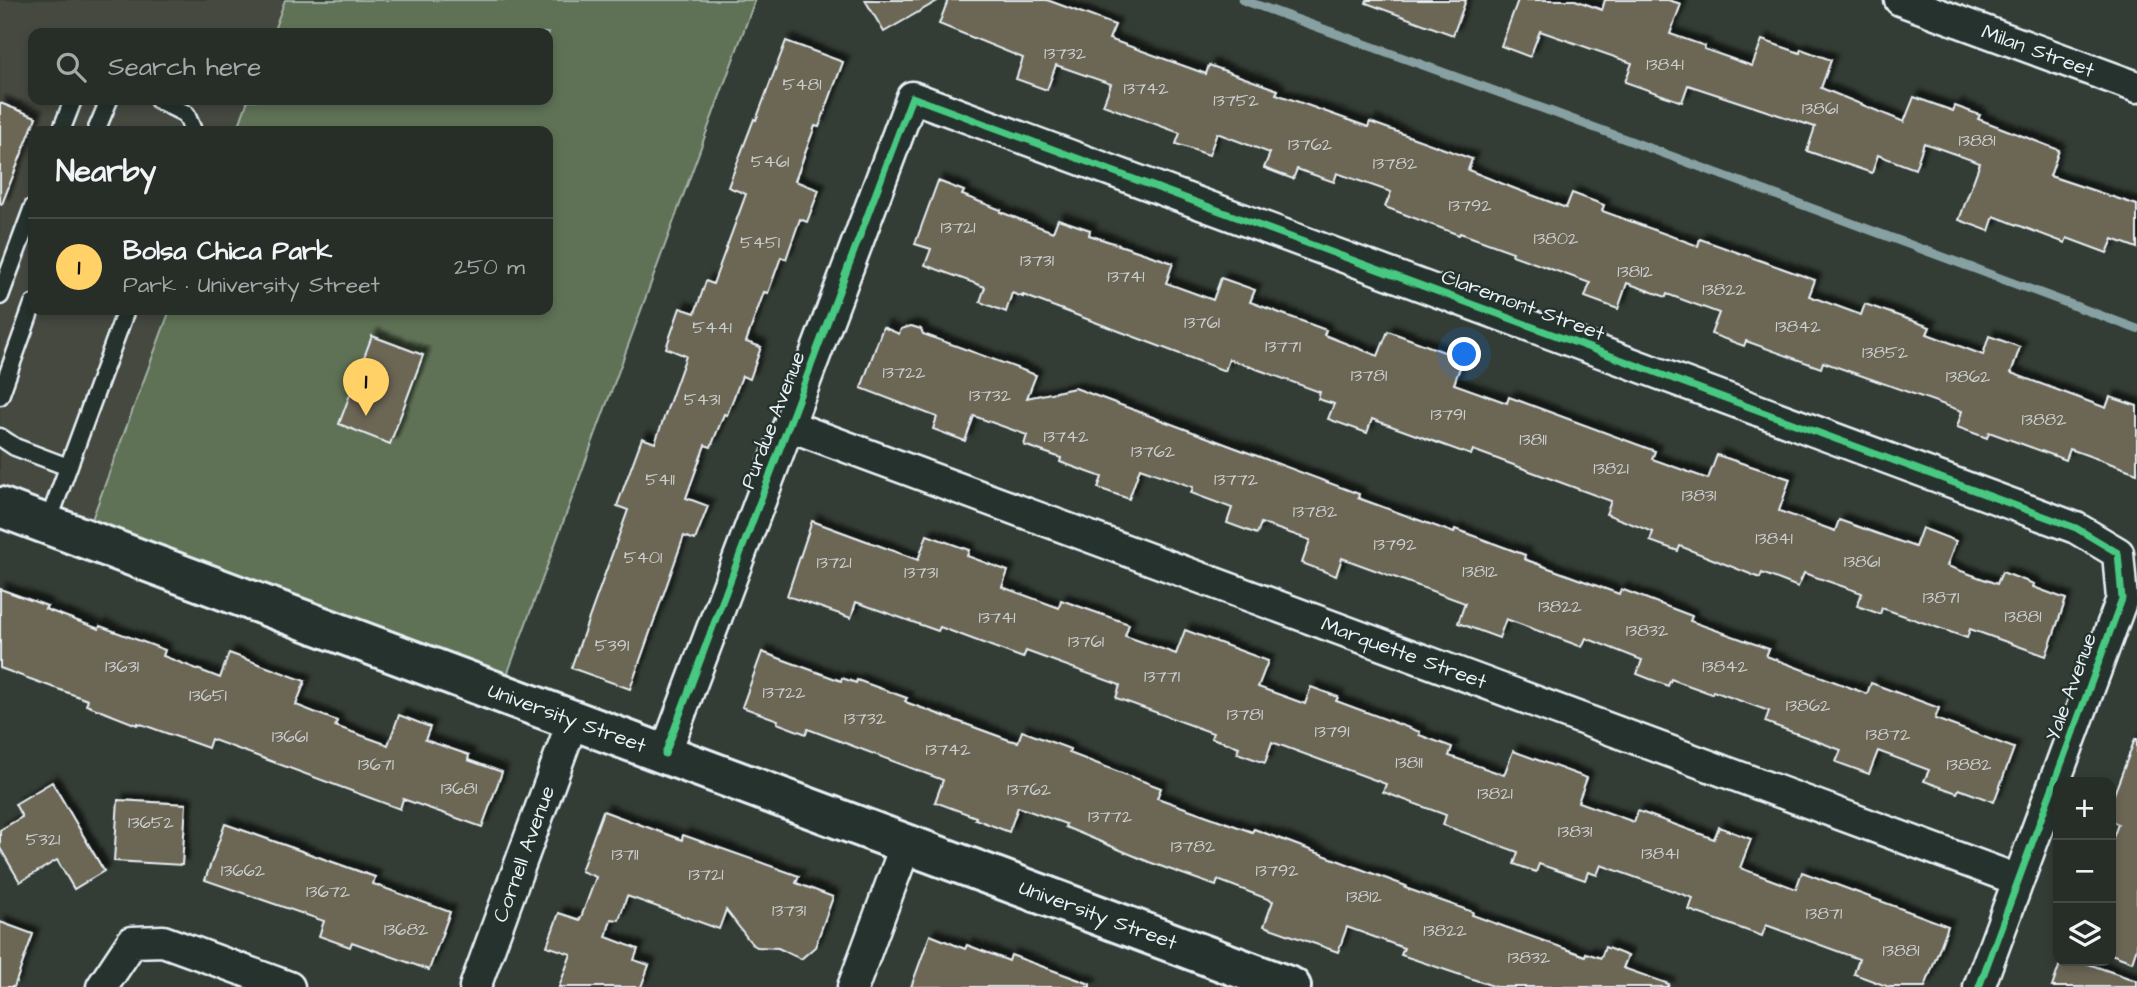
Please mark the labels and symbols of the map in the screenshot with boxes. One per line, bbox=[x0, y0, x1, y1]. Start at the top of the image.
street label: Milan Street bbox=[1977, 17, 2099, 85]
house number: 13732 bbox=[1044, 41, 1087, 66]
house number: 13841 bbox=[1646, 52, 1684, 77]
house number: 5481 bbox=[783, 72, 821, 97]
house number: 13742 bbox=[1123, 76, 1169, 101]
house number: 13752 bbox=[1213, 88, 1259, 113]
house number: 13861 bbox=[1802, 96, 1838, 121]
house number: 13881 bbox=[1958, 128, 1996, 153]
house number: 13762 bbox=[1288, 132, 1333, 157]
house number: 5461 bbox=[751, 149, 789, 174]
house number: 13782 bbox=[1373, 151, 1418, 176]
house number: 13792 bbox=[1448, 193, 1492, 218]
house number: 13721 bbox=[940, 215, 976, 240]
house number: 13802 bbox=[1534, 226, 1579, 251]
house number: 5451 bbox=[740, 230, 780, 255]
house number: 13731 bbox=[1020, 248, 1054, 273]
house number: 13812 bbox=[1617, 259, 1654, 284]
street label: Claremont Street bbox=[1437, 262, 1609, 348]
house number: 13741 bbox=[1107, 264, 1145, 289]
house number: 13822 bbox=[1702, 277, 1747, 302]
house number: 13761 bbox=[1184, 310, 1220, 335]
house number: 13842 bbox=[1775, 314, 1822, 339]
house number: 5441 bbox=[692, 315, 732, 340]
house number: 13771 bbox=[1265, 334, 1301, 359]
your location bbox=[1447, 337, 1481, 371]
house number: 13852 bbox=[1862, 340, 1909, 365]
street label: Purdue Avenue bbox=[733, 347, 813, 493]
pin: 1 bbox=[343, 358, 389, 416]
house number: 13722 bbox=[882, 360, 926, 385]
house number: 13781 bbox=[1351, 363, 1387, 388]
house number: 13862 bbox=[1946, 364, 1991, 389]
house number: 13732 bbox=[969, 383, 1012, 408]
house number: 5431 bbox=[684, 387, 720, 412]
house number: 13791 bbox=[1430, 402, 1466, 427]
house number: 13882 bbox=[2021, 407, 2067, 432]
house number: 13742 bbox=[1043, 424, 1089, 449]
house number: 13811 bbox=[1519, 427, 1547, 452]
house number: 13762 bbox=[1131, 439, 1176, 464]
house number: 13821 bbox=[1593, 456, 1629, 481]
house number: 5411 bbox=[645, 467, 675, 492]
house number: 13772 bbox=[1214, 467, 1259, 492]
house number: 13831 bbox=[1682, 483, 1716, 508]
house number: 13782 bbox=[1293, 499, 1338, 524]
house number: 13841 bbox=[1755, 526, 1793, 551]
house number: 13792 bbox=[1373, 532, 1417, 557]
house number: 5401 bbox=[624, 545, 662, 570]
house number: 13861 bbox=[1844, 549, 1880, 574]
house number: 13721 bbox=[816, 550, 852, 575]
house number: 13812 bbox=[1462, 559, 1499, 584]
house number: 13731 bbox=[904, 560, 938, 585]
house number: 13871 bbox=[1923, 585, 1959, 610]
house number: 13822 bbox=[1538, 594, 1583, 619]
house number: 13881 bbox=[2004, 604, 2042, 629]
house number: 13741 bbox=[978, 605, 1016, 630]
street label: Marquette Street bbox=[1317, 610, 1491, 697]
house number: 13832 bbox=[1626, 618, 1669, 643]
house number: 13761 bbox=[1068, 629, 1104, 654]
street label: Yale Avenue bbox=[2038, 629, 2104, 745]
house number: 5391 bbox=[595, 633, 629, 658]
house number: 13631 bbox=[105, 654, 139, 679]
house number: 13842 bbox=[1702, 654, 1749, 679]
house number: 13771 bbox=[1144, 664, 1180, 689]
street label: University Street bbox=[483, 676, 651, 762]
house number: 13722 bbox=[762, 680, 806, 705]
house number: 13651 bbox=[189, 683, 227, 708]
house number: 13862 bbox=[1786, 693, 1831, 718]
house number: 13781 bbox=[1227, 702, 1263, 727]
house number: 13732 bbox=[844, 706, 887, 731]
house number: 13791 bbox=[1314, 719, 1350, 744]
house number: 13872 bbox=[1866, 722, 1911, 747]
house number: 13661 bbox=[272, 724, 308, 749]
house number: 13742 bbox=[925, 737, 971, 762]
house number: 13811 bbox=[1395, 750, 1423, 775]
house number: 13671 bbox=[358, 752, 394, 777]
house number: 13882 bbox=[1946, 752, 1992, 777]
house number: 13681 bbox=[441, 776, 477, 801]
house number: 13762 bbox=[1007, 777, 1052, 802]
house number: 13821 bbox=[1477, 781, 1513, 806]
street label: Cornell Avenue bbox=[486, 782, 562, 926]
house number: 13772 bbox=[1088, 804, 1133, 829]
house number: 13652 bbox=[128, 810, 175, 835]
house number: 13831 bbox=[1558, 819, 1592, 844]
house number: 5321 bbox=[26, 827, 60, 852]
house number: 13782 bbox=[1171, 834, 1216, 859]
house number: 13841 bbox=[1641, 841, 1679, 866]
house number: 13711 bbox=[611, 842, 639, 867]
house number: 13662 bbox=[221, 858, 266, 883]
house number: 13792 bbox=[1255, 858, 1299, 883]
house number: 13721 bbox=[688, 862, 724, 887]
street label: University Street bbox=[1014, 873, 1182, 959]
house number: 13672 bbox=[306, 879, 351, 904]
house number: 13812 bbox=[1346, 884, 1383, 909]
house number: 13731 bbox=[772, 898, 806, 923]
house number: 13871 bbox=[1806, 901, 1842, 926]
house number: 13682 bbox=[384, 917, 429, 942]
house number: 13822 bbox=[1423, 918, 1468, 943]
house number: 13881 bbox=[1882, 938, 1920, 963]
house number: 13832 bbox=[1508, 945, 1551, 970]

